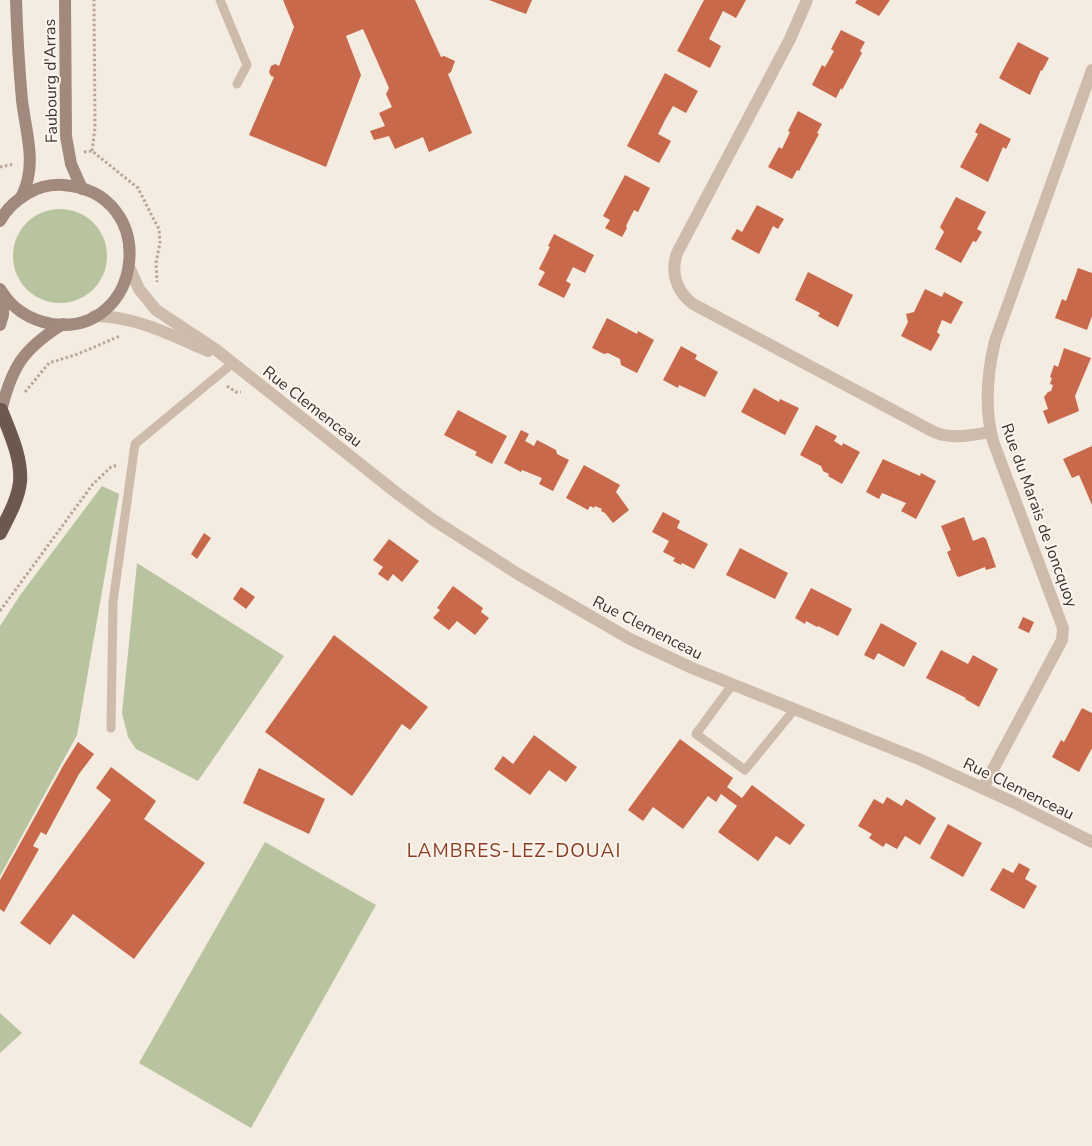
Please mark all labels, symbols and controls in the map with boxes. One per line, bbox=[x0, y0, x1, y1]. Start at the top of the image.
street label: Faubourg d'Arras bbox=[39, 19, 63, 143]
street label: Rue Clemenceau bbox=[258, 361, 367, 453]
street label: Rue du Marais de Joncquoy bbox=[996, 420, 1083, 611]
street label: Rue Clemenceau bbox=[589, 591, 706, 665]
street label: Rue Clemenceau bbox=[959, 753, 1078, 825]
district label: LAMBRES-LEZ-DOUAI bbox=[407, 838, 621, 864]

